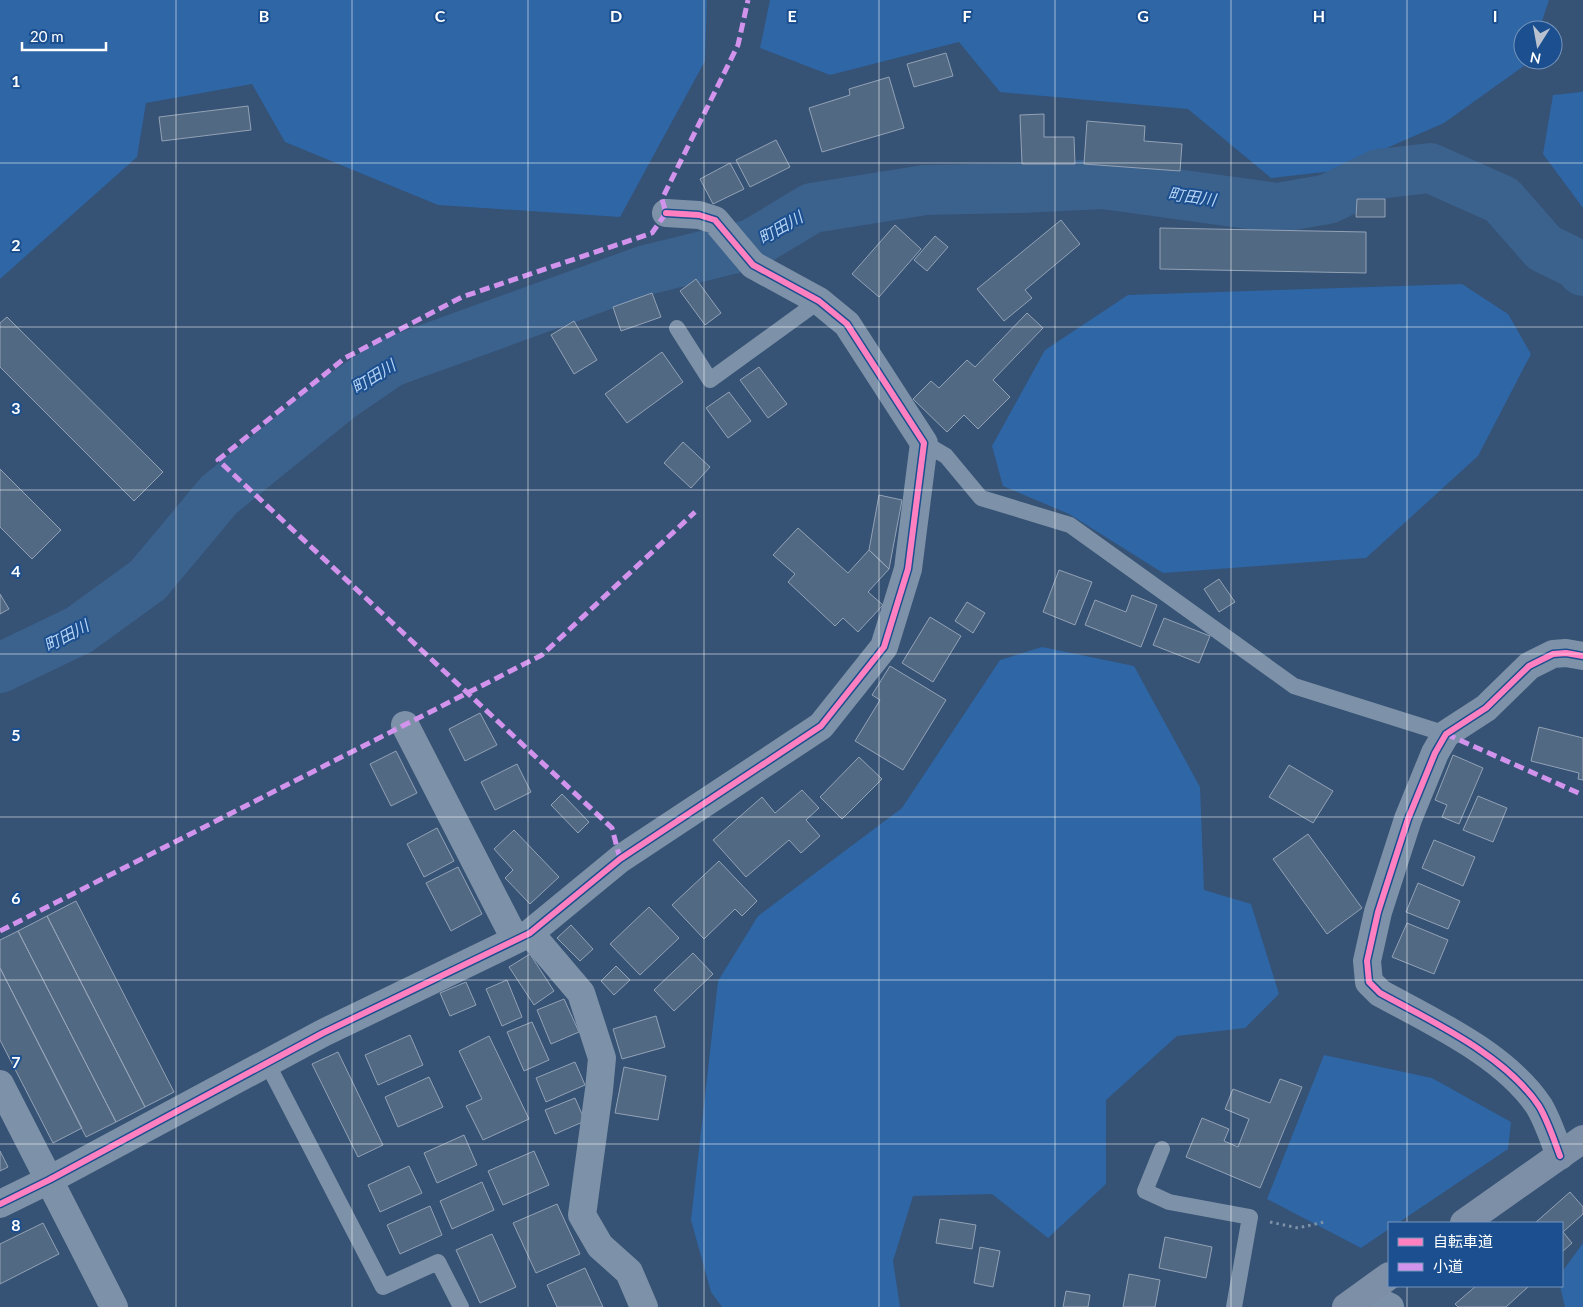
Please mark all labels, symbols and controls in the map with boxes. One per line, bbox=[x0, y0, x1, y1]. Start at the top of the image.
text: B bbox=[259, 6, 269, 25]
text: C bbox=[435, 6, 446, 25]
text: D bbox=[610, 6, 622, 25]
text: E bbox=[787, 6, 797, 25]
text: F bbox=[962, 6, 972, 25]
text: G bbox=[1137, 6, 1149, 25]
text: H bbox=[1313, 6, 1325, 25]
text: I bbox=[1493, 6, 1497, 25]
scale bar bbox=[22, 20, 106, 52]
north arrow bbox=[1513, 20, 1563, 70]
text: 20 m bbox=[30, 27, 64, 45]
text: N bbox=[1529, 49, 1542, 68]
text: 1 bbox=[11, 71, 21, 90]
water label: 町田川 bbox=[1167, 183, 1219, 209]
water label: 町田川 bbox=[754, 206, 807, 247]
text: 2 bbox=[11, 235, 21, 254]
water label: 町田川 bbox=[348, 354, 400, 397]
text: 3 bbox=[11, 398, 21, 417]
text: 4 bbox=[11, 561, 21, 580]
water label: 町田川 bbox=[40, 614, 93, 655]
text: 5 bbox=[11, 725, 21, 744]
text: 6 bbox=[11, 888, 21, 907]
text: 7 bbox=[11, 1052, 21, 1071]
text: 8 bbox=[11, 1215, 21, 1234]
legend bbox=[1388, 1222, 1563, 1287]
text: 自転車道 bbox=[1433, 1232, 1493, 1250]
text: 小道 bbox=[1433, 1257, 1463, 1275]

